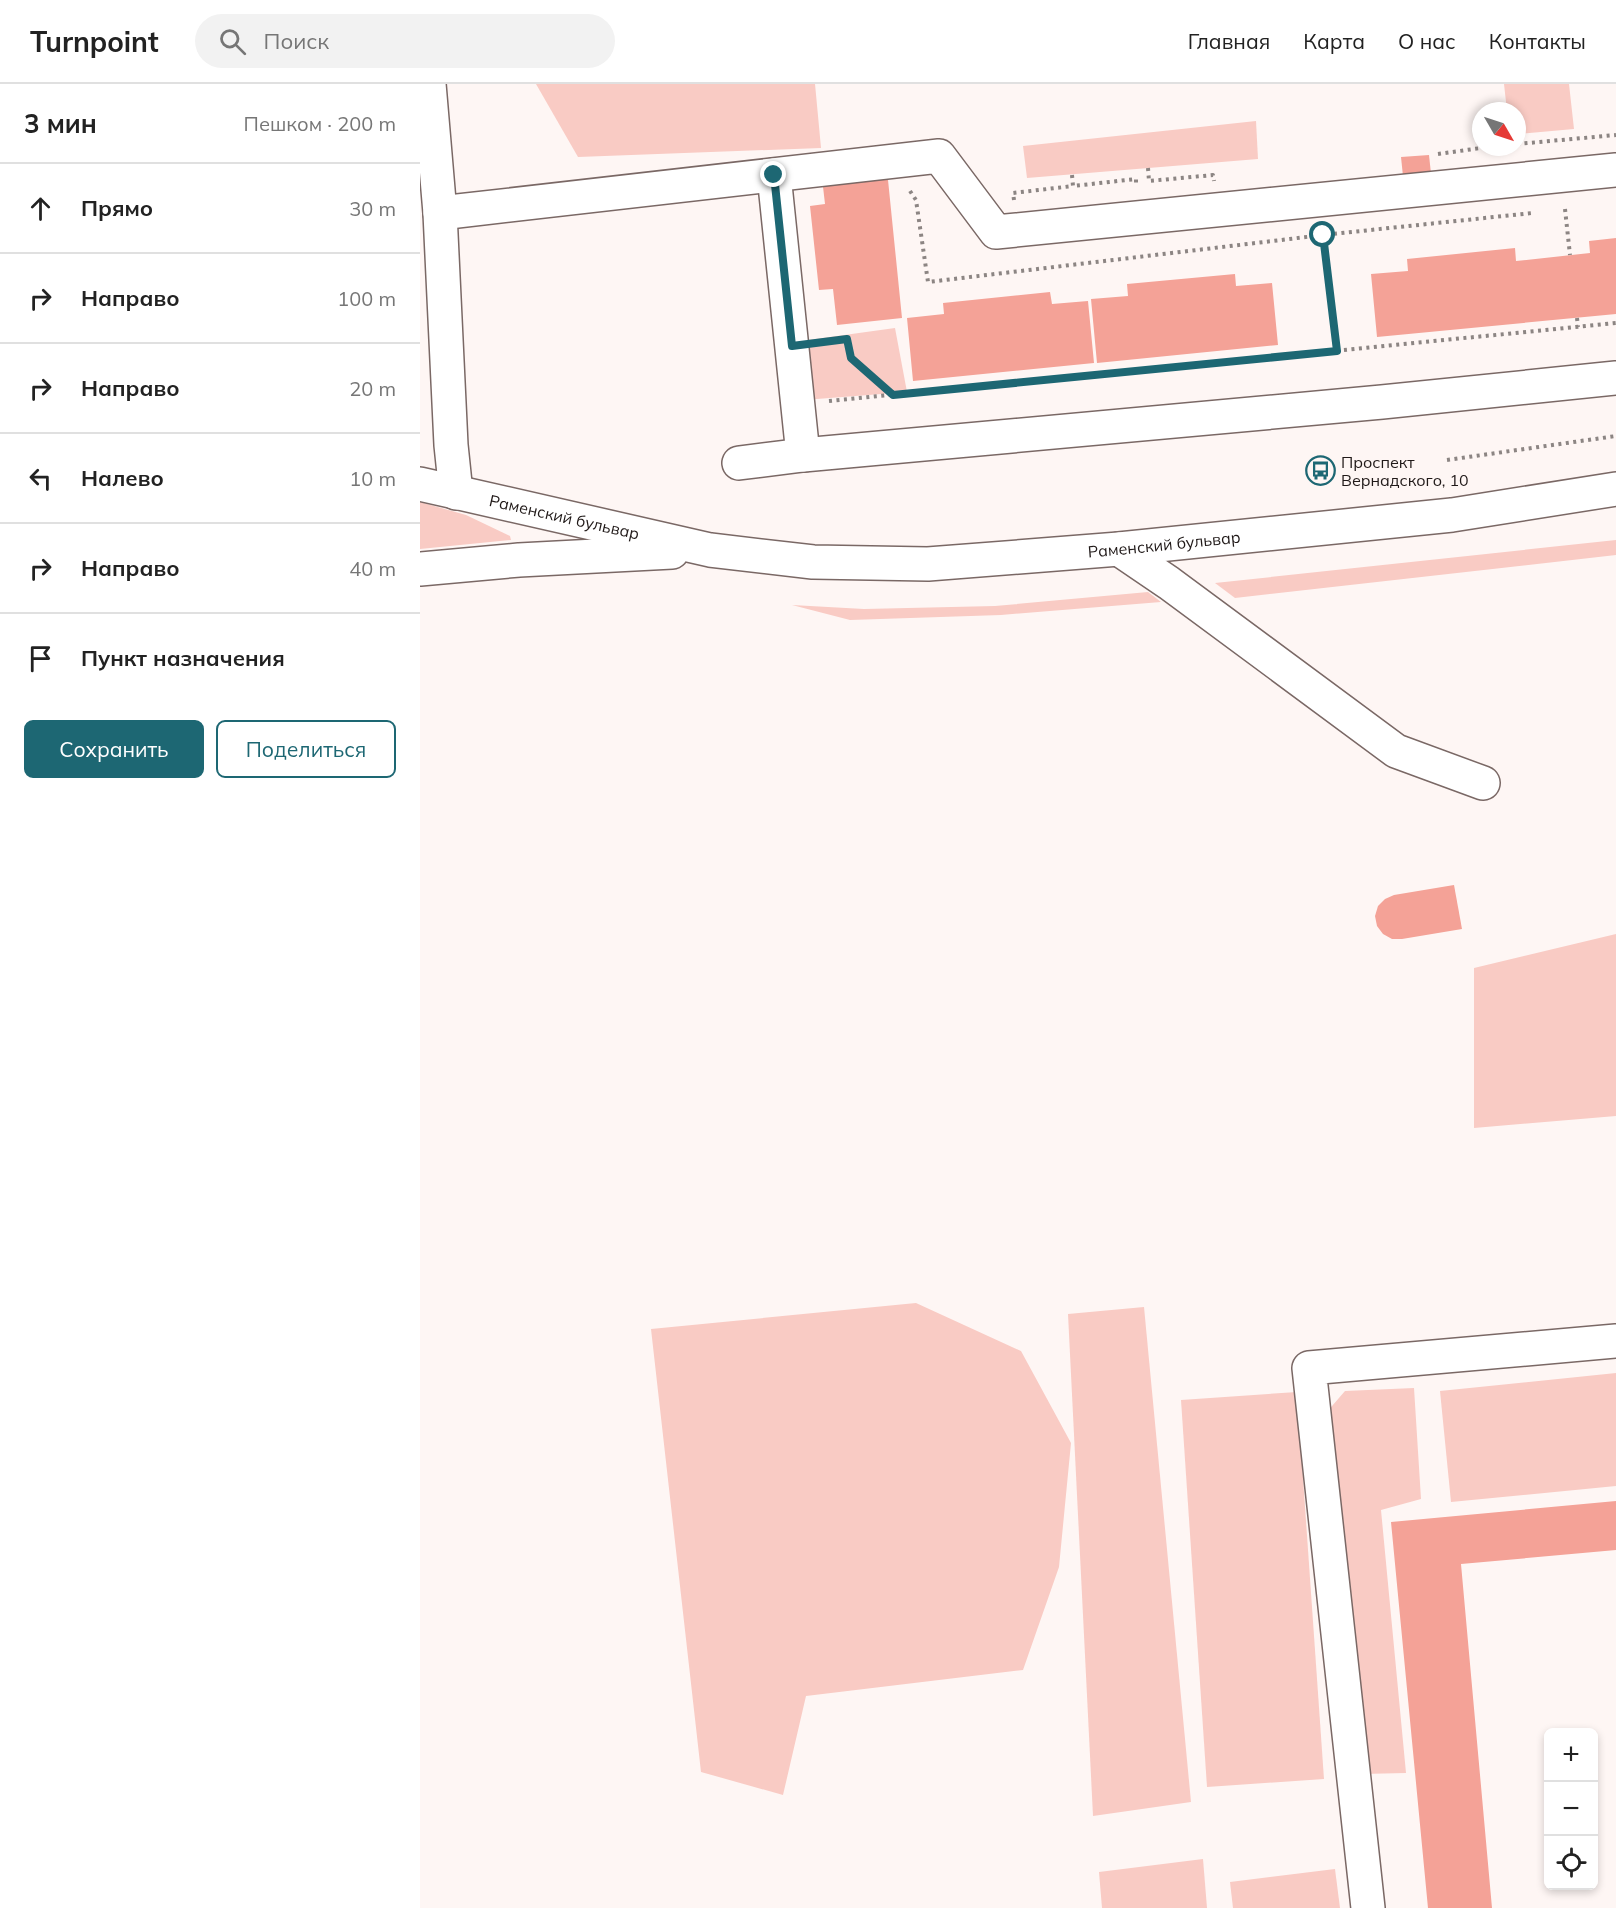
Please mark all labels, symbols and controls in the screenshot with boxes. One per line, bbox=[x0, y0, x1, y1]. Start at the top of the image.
search box bbox=[195, 14, 615, 68]
text: Turnpoint bbox=[30, 24, 159, 59]
icon: search bbox=[216, 25, 249, 58]
text: Поиск bbox=[264, 27, 329, 55]
text: Главная bbox=[1188, 28, 1270, 54]
text: Карта bbox=[1303, 28, 1365, 54]
text: О нас bbox=[1398, 28, 1456, 54]
text: Контакты bbox=[1489, 28, 1586, 54]
north arrow bbox=[1472, 102, 1526, 156]
text: 3 мин bbox=[24, 107, 97, 140]
text: Пешком · 200 m bbox=[244, 111, 396, 136]
route end bbox=[760, 161, 786, 187]
icon: ahead bbox=[24, 192, 57, 225]
text: Прямо bbox=[81, 194, 153, 222]
text: 30 m bbox=[349, 196, 396, 221]
route start bbox=[1309, 221, 1335, 247]
icon: right bbox=[24, 282, 57, 315]
text: Направо bbox=[81, 284, 179, 312]
text: 100 m bbox=[337, 286, 396, 311]
icon: right bbox=[24, 372, 57, 405]
text: Направо bbox=[81, 374, 179, 402]
text: 20 m bbox=[349, 376, 396, 401]
place label: Проспект Вернадского, 10 bbox=[1341, 452, 1469, 490]
bus stop icon: Проспект Вернадского, 10 bbox=[1304, 455, 1336, 487]
icon: left bbox=[24, 462, 57, 495]
text: Налево bbox=[81, 464, 164, 492]
text: 10 m bbox=[349, 466, 396, 491]
street label: Раменский бульвар bbox=[487, 490, 641, 544]
street label: Раменский бульвар bbox=[1087, 527, 1241, 561]
icon: right bbox=[24, 552, 57, 585]
text: Направо bbox=[81, 554, 179, 582]
text: 40 m bbox=[349, 556, 396, 581]
icon: arrive bbox=[24, 642, 57, 675]
text: Пункт назначения bbox=[81, 644, 285, 672]
button: Сохранить bbox=[24, 720, 204, 778]
button: Поделиться bbox=[216, 720, 396, 778]
map controls bbox=[1544, 1728, 1598, 1890]
button: + bbox=[1544, 1728, 1598, 1782]
button: − bbox=[1544, 1782, 1598, 1836]
button: locate bbox=[1544, 1836, 1598, 1890]

